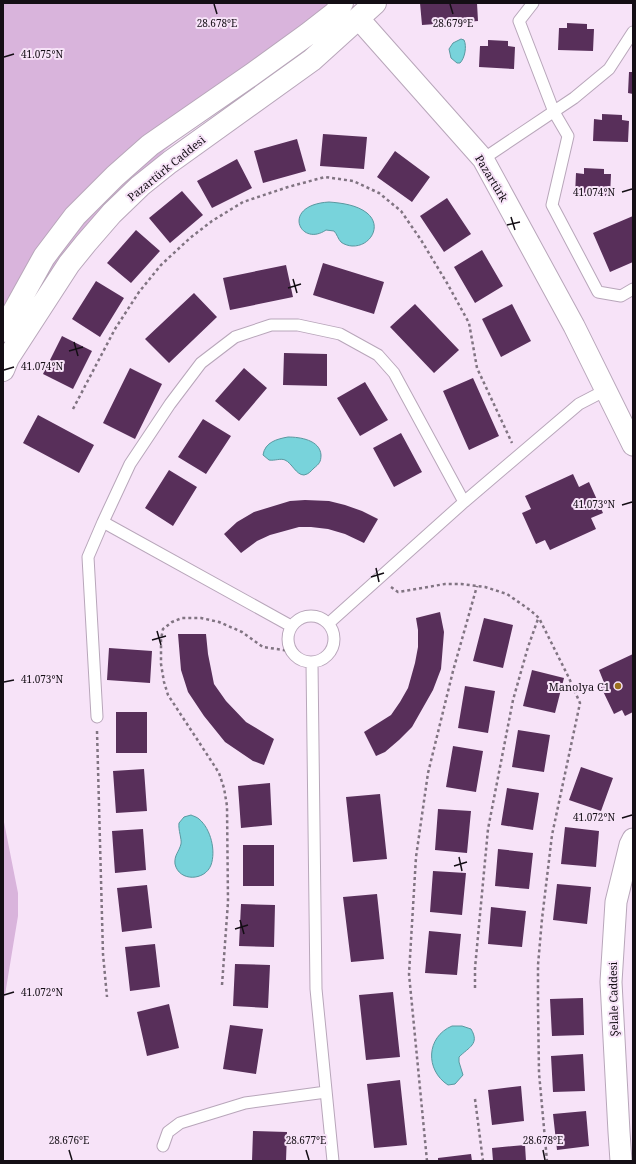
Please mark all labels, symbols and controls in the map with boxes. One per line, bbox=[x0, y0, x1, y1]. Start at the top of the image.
text: 28.678°E bbox=[197, 16, 237, 30]
text: 28.679°E bbox=[433, 16, 473, 30]
text: 41.075°N bbox=[21, 47, 63, 61]
street label: Pazartürk Caddesi bbox=[124, 132, 208, 204]
street label: Pazartürk bbox=[472, 152, 512, 205]
text: 41.074°N bbox=[573, 185, 615, 199]
text: 41.074°N bbox=[21, 359, 63, 373]
text: 41.073°N bbox=[573, 497, 615, 511]
text: 41.073°N bbox=[21, 672, 63, 686]
place label: Manolya C1 bbox=[548, 679, 610, 694]
marker: Manolya C1 bbox=[613, 681, 623, 691]
text: 41.072°N bbox=[573, 810, 615, 824]
street label: Şelale Caddesi bbox=[605, 961, 621, 1036]
text: 41.072°N bbox=[21, 985, 63, 999]
text: 28.676°E bbox=[49, 1133, 89, 1147]
text: 28.677°E bbox=[286, 1133, 326, 1147]
text: 28.678°E bbox=[523, 1133, 563, 1147]

